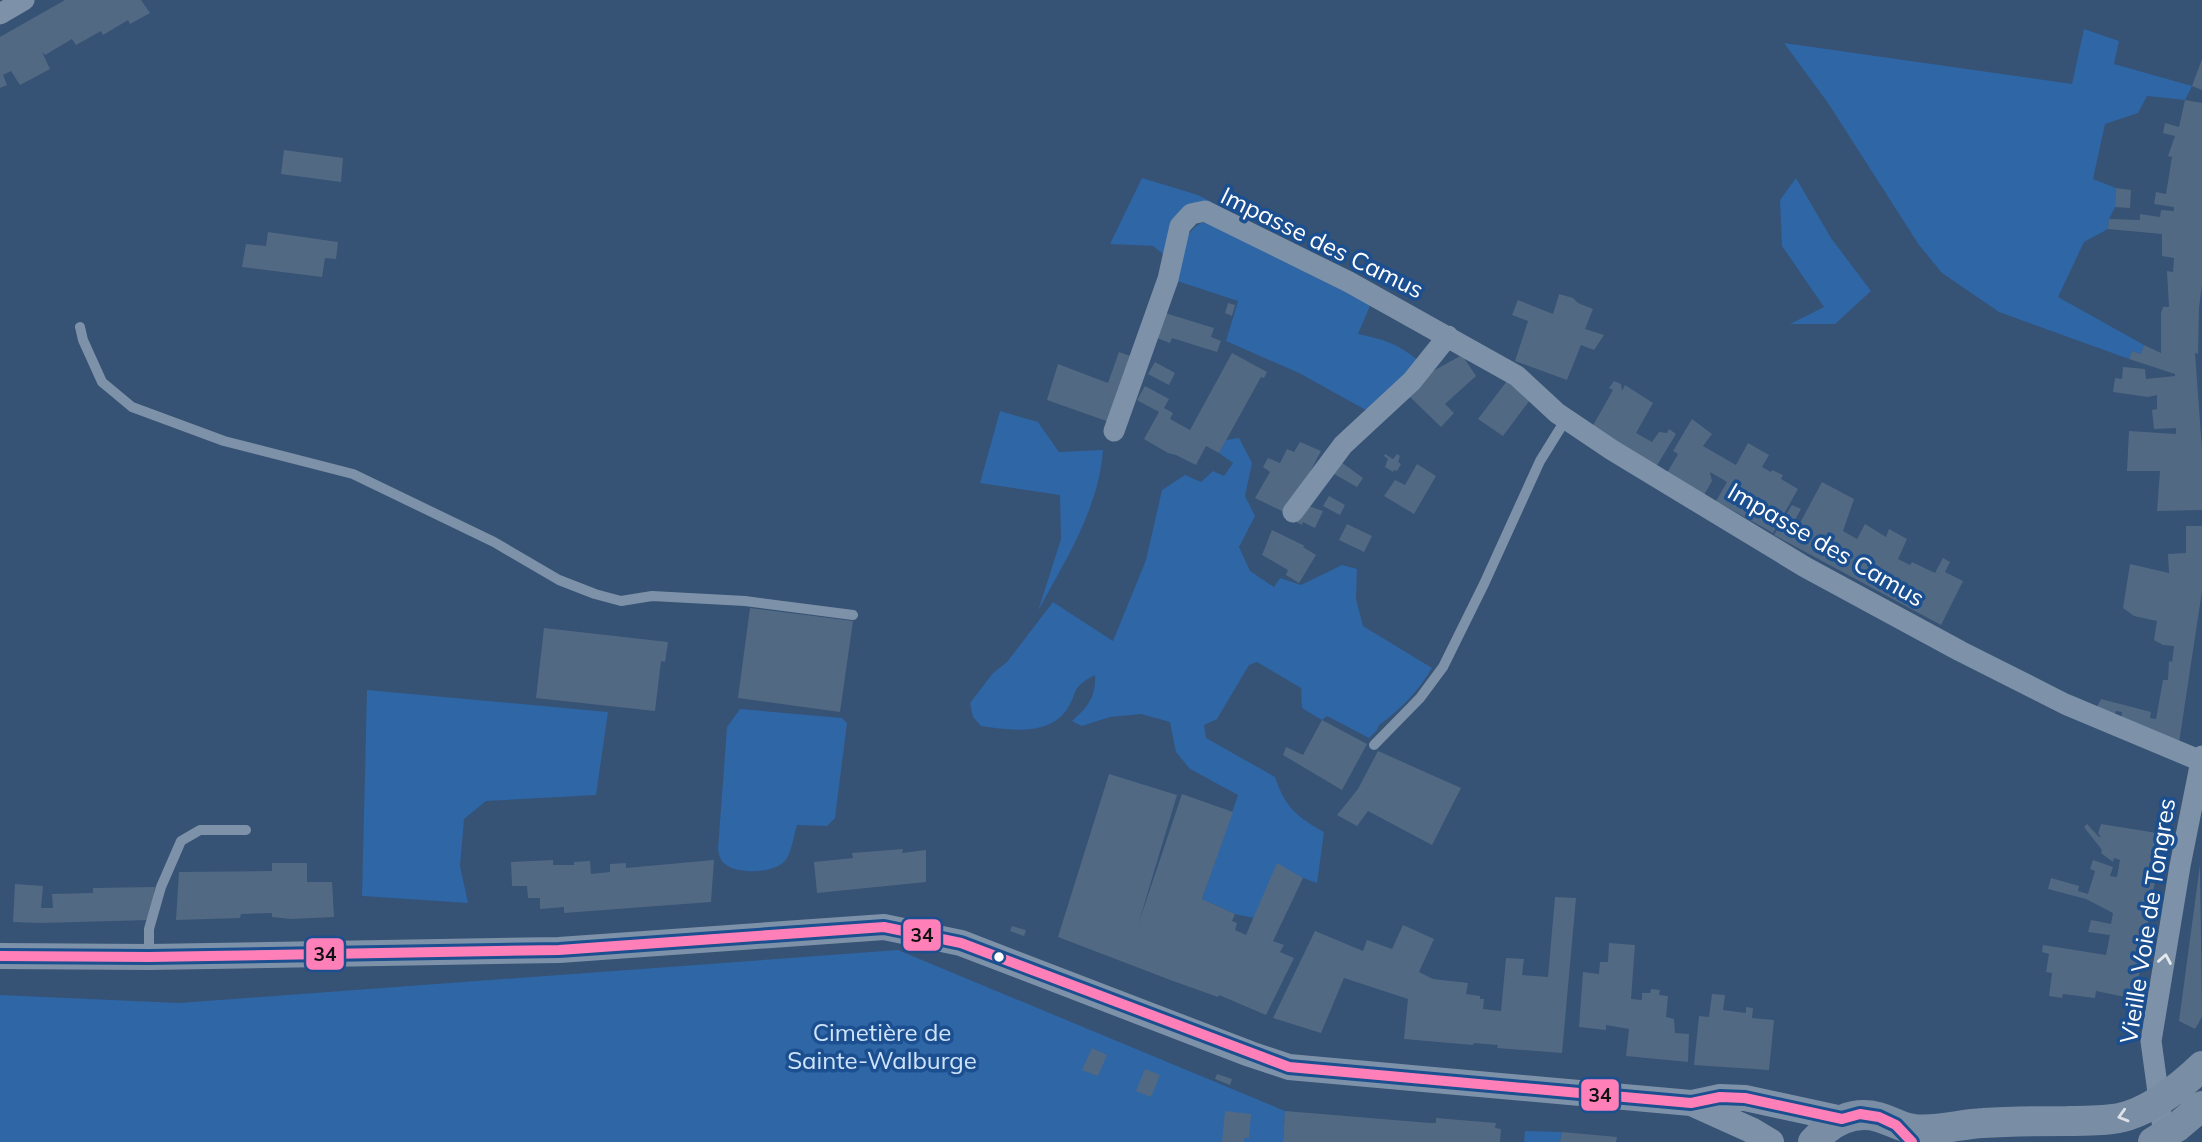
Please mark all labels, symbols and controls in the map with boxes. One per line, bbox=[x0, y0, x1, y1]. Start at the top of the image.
street label: Impasse des Camus bbox=[1216, 180, 1429, 304]
street label: Impasse des Camus bbox=[1723, 476, 1930, 613]
street label: Vieille Voie de Tongres bbox=[2113, 796, 2181, 1046]
line badge: 34 bbox=[902, 918, 942, 952]
text: 34 bbox=[911, 923, 934, 947]
line badge: 34 bbox=[305, 937, 345, 971]
text: 34 bbox=[314, 942, 337, 966]
unlabelled marker bbox=[992, 950, 1006, 964]
one-way arrow bbox=[2156, 954, 2171, 966]
park label: Cimetière de Sainte-Walburge bbox=[787, 1017, 977, 1075]
line badge: 34 bbox=[1580, 1078, 1620, 1112]
text: 34 bbox=[1589, 1083, 1612, 1107]
one-way arrow bbox=[2118, 1108, 2130, 1122]

